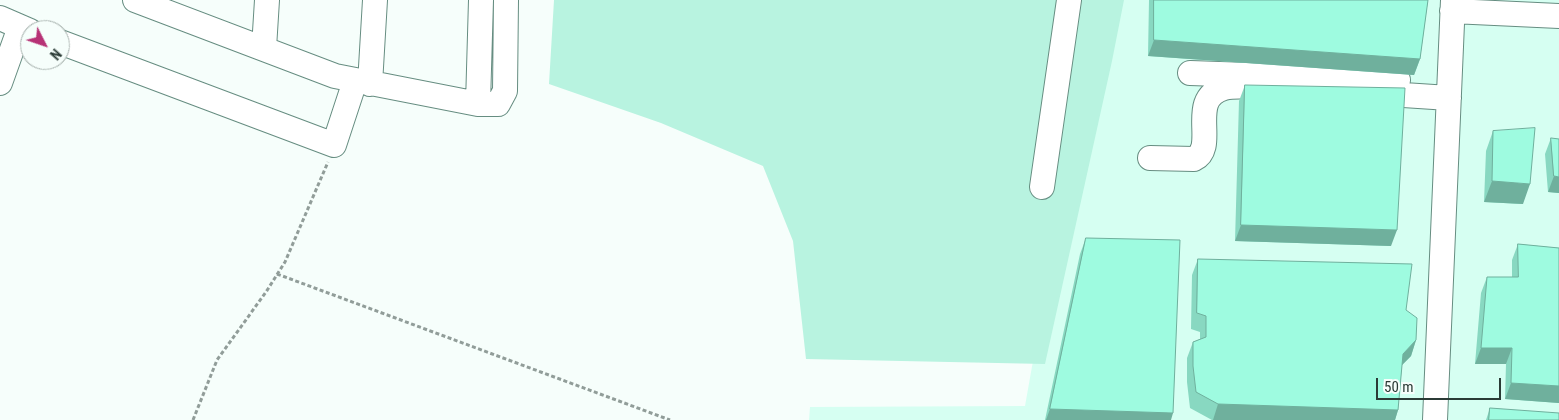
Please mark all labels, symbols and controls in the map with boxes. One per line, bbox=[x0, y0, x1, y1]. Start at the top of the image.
north arrow bbox=[20, 20, 70, 70]
text: N bbox=[47, 46, 64, 63]
scale bar bbox=[1379, 368, 1504, 400]
text: 50 m bbox=[1384, 378, 1414, 396]

